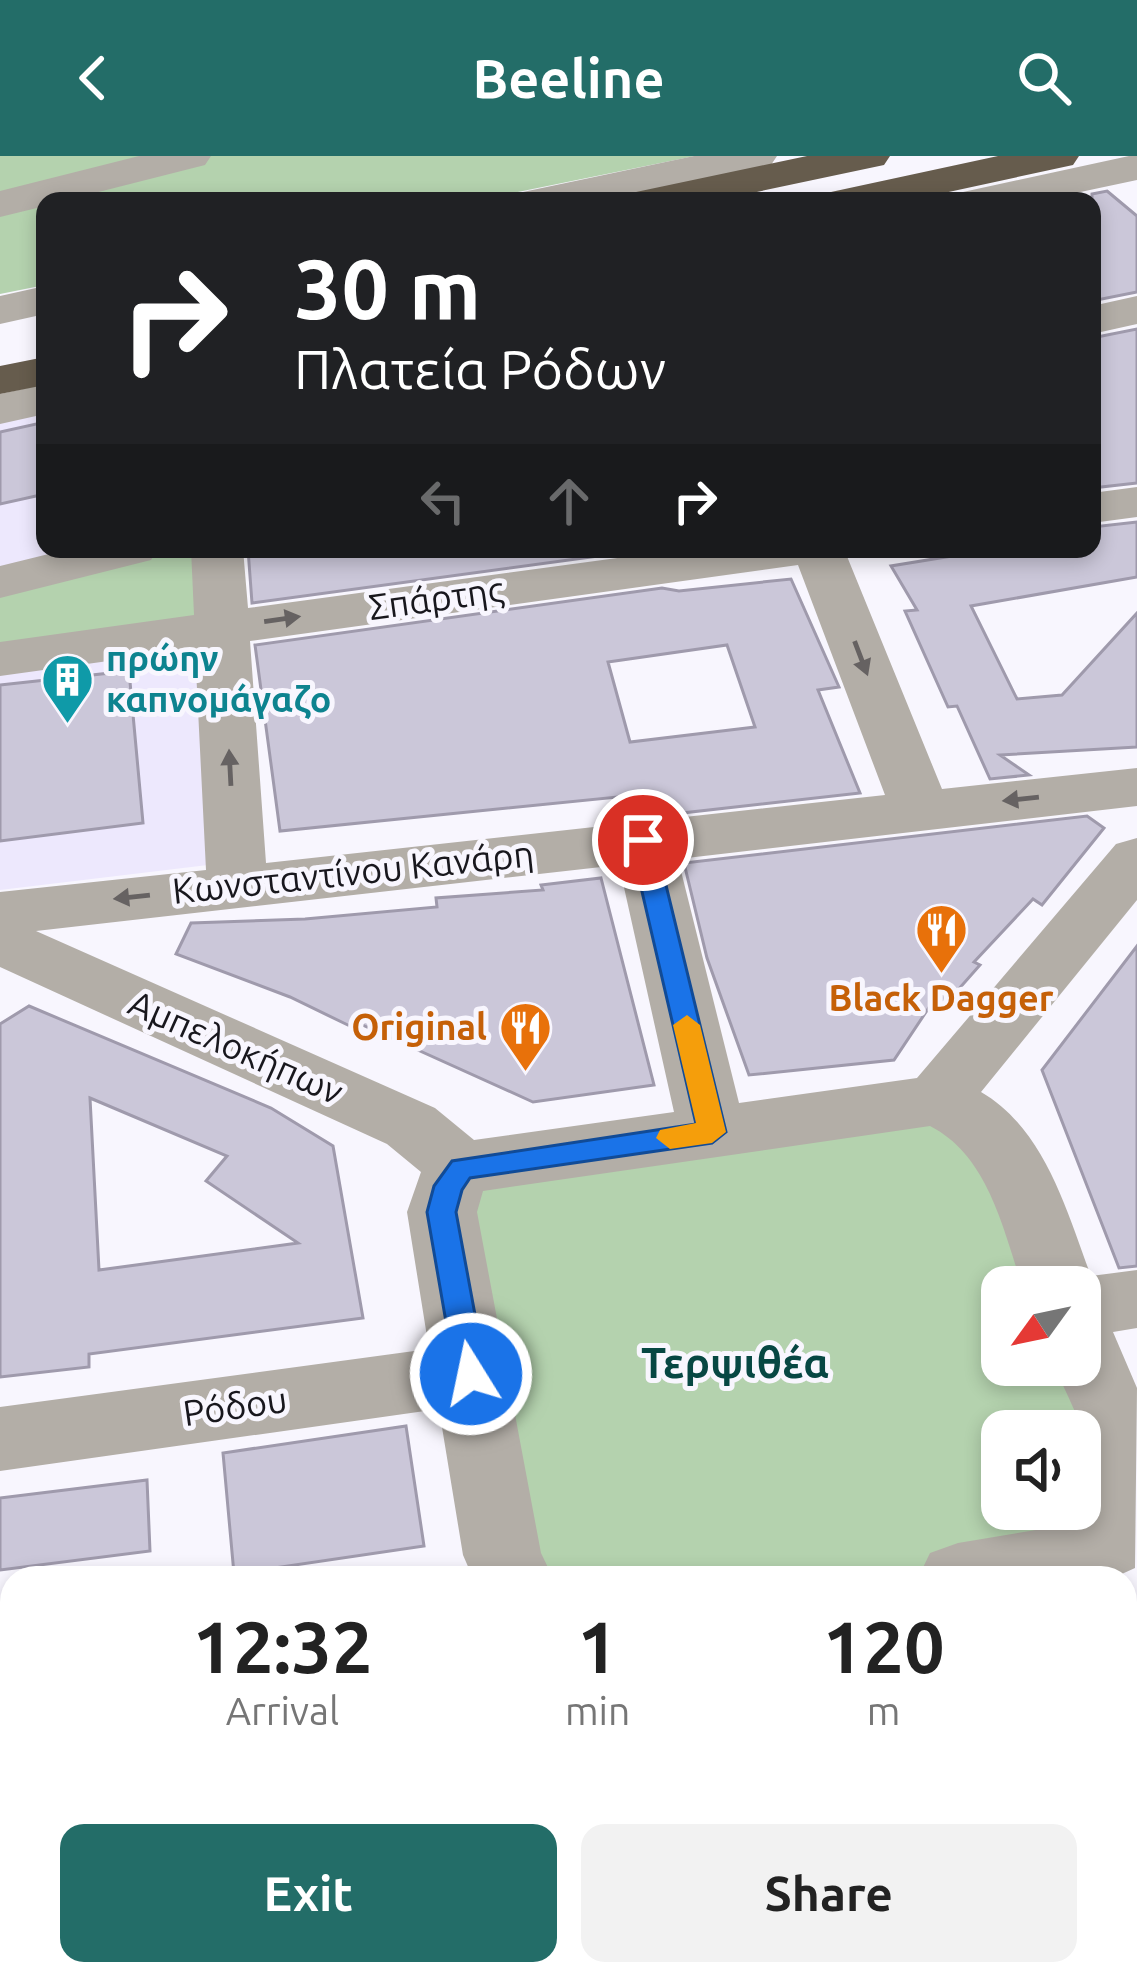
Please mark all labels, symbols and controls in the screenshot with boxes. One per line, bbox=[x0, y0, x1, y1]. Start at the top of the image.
icon: back bbox=[60, 45, 126, 111]
icon: search bbox=[1011, 45, 1077, 111]
text: Beeline bbox=[472, 48, 665, 108]
icon: right bbox=[96, 240, 252, 396]
text: 30 m bbox=[294, 241, 481, 335]
text: Πλατεία Ρόδων bbox=[294, 339, 666, 399]
icon: left bbox=[410, 468, 476, 534]
icon: ahead bbox=[536, 468, 602, 534]
icon: right bbox=[662, 468, 728, 534]
street label: Σπάρτης bbox=[366, 568, 506, 627]
one-way arrow bbox=[264, 609, 301, 628]
place label: πρώην καπνομάγαζο bbox=[106, 637, 331, 719]
one-way arrow bbox=[852, 640, 871, 676]
building icon: πρώην καπνομάγαζο bbox=[39, 651, 95, 725]
one-way arrow bbox=[220, 749, 239, 786]
pin bbox=[592, 789, 694, 891]
one-way arrow bbox=[1002, 790, 1039, 809]
icon: arrive bbox=[610, 807, 676, 873]
street label: Κωνσταντίνου Κανάρη bbox=[170, 832, 536, 911]
one-way arrow bbox=[113, 887, 150, 906]
restaurant icon: Black Dagger bbox=[913, 902, 969, 976]
place label: Black Dagger bbox=[829, 977, 1054, 1018]
street label: Αμπελοκήπων bbox=[123, 981, 349, 1112]
restaurant icon: Original bbox=[498, 999, 554, 1073]
place label: Original bbox=[351, 1006, 487, 1047]
north arrow bbox=[981, 1266, 1101, 1386]
map controls bbox=[981, 1266, 1101, 1530]
position arrow bbox=[408, 1311, 534, 1437]
district label: Τερψιθέα bbox=[641, 1339, 829, 1386]
street label: Ρόδου bbox=[180, 1378, 290, 1433]
button: sound bbox=[981, 1410, 1101, 1530]
text: 12:32 bbox=[192, 1606, 373, 1687]
text: 1 bbox=[577, 1606, 618, 1687]
text: 120 bbox=[823, 1606, 945, 1687]
text: Arrival bbox=[226, 1689, 339, 1732]
text: min bbox=[565, 1689, 630, 1732]
text: m bbox=[867, 1689, 900, 1732]
button: Exit bbox=[60, 1824, 557, 1962]
button: Share bbox=[581, 1824, 1077, 1962]

